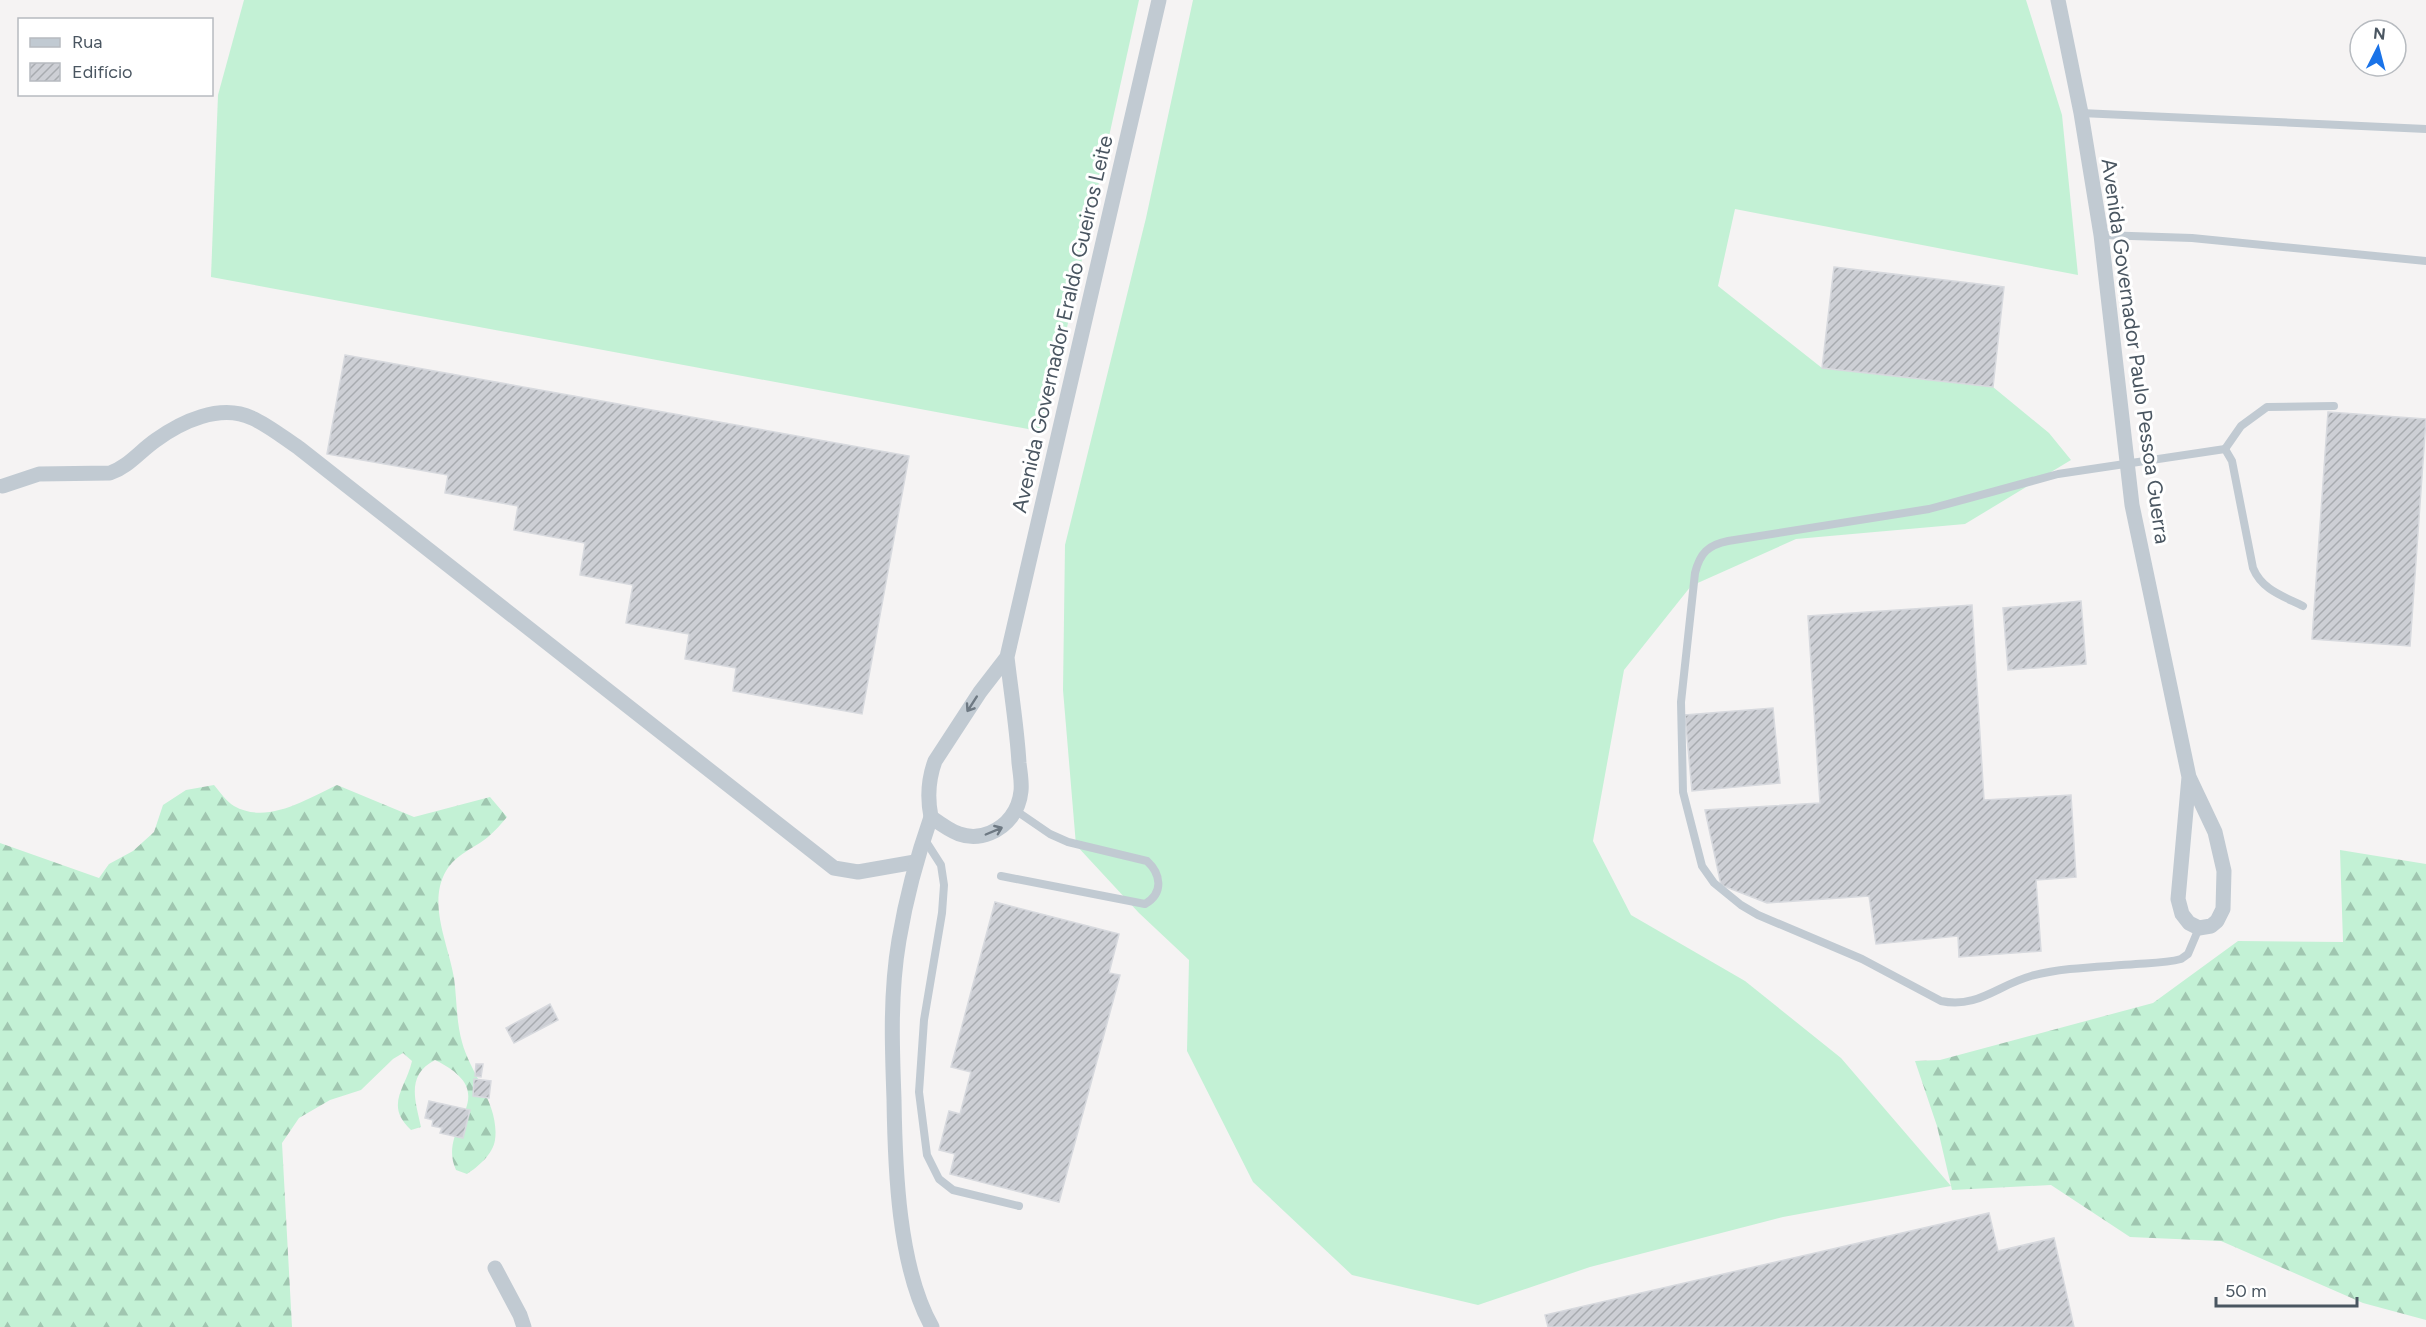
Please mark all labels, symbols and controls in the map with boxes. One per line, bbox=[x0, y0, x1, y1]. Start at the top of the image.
legend bbox=[18, 18, 213, 96]
north arrow bbox=[2348, 18, 2408, 78]
text: N bbox=[2372, 23, 2387, 44]
text: Rua bbox=[72, 31, 103, 53]
text: Edifício bbox=[72, 61, 133, 83]
street label: Avenida Governador Eraldo Gueiros Leite bbox=[1006, 133, 1118, 515]
street label: Avenida Governador Paulo Pessoa Guerra bbox=[2097, 157, 2175, 545]
one-way arrow bbox=[966, 695, 978, 712]
one-way arrow bbox=[984, 825, 1002, 836]
scale bar bbox=[2216, 1270, 2357, 1308]
text: 50 m bbox=[2225, 1280, 2267, 1302]

